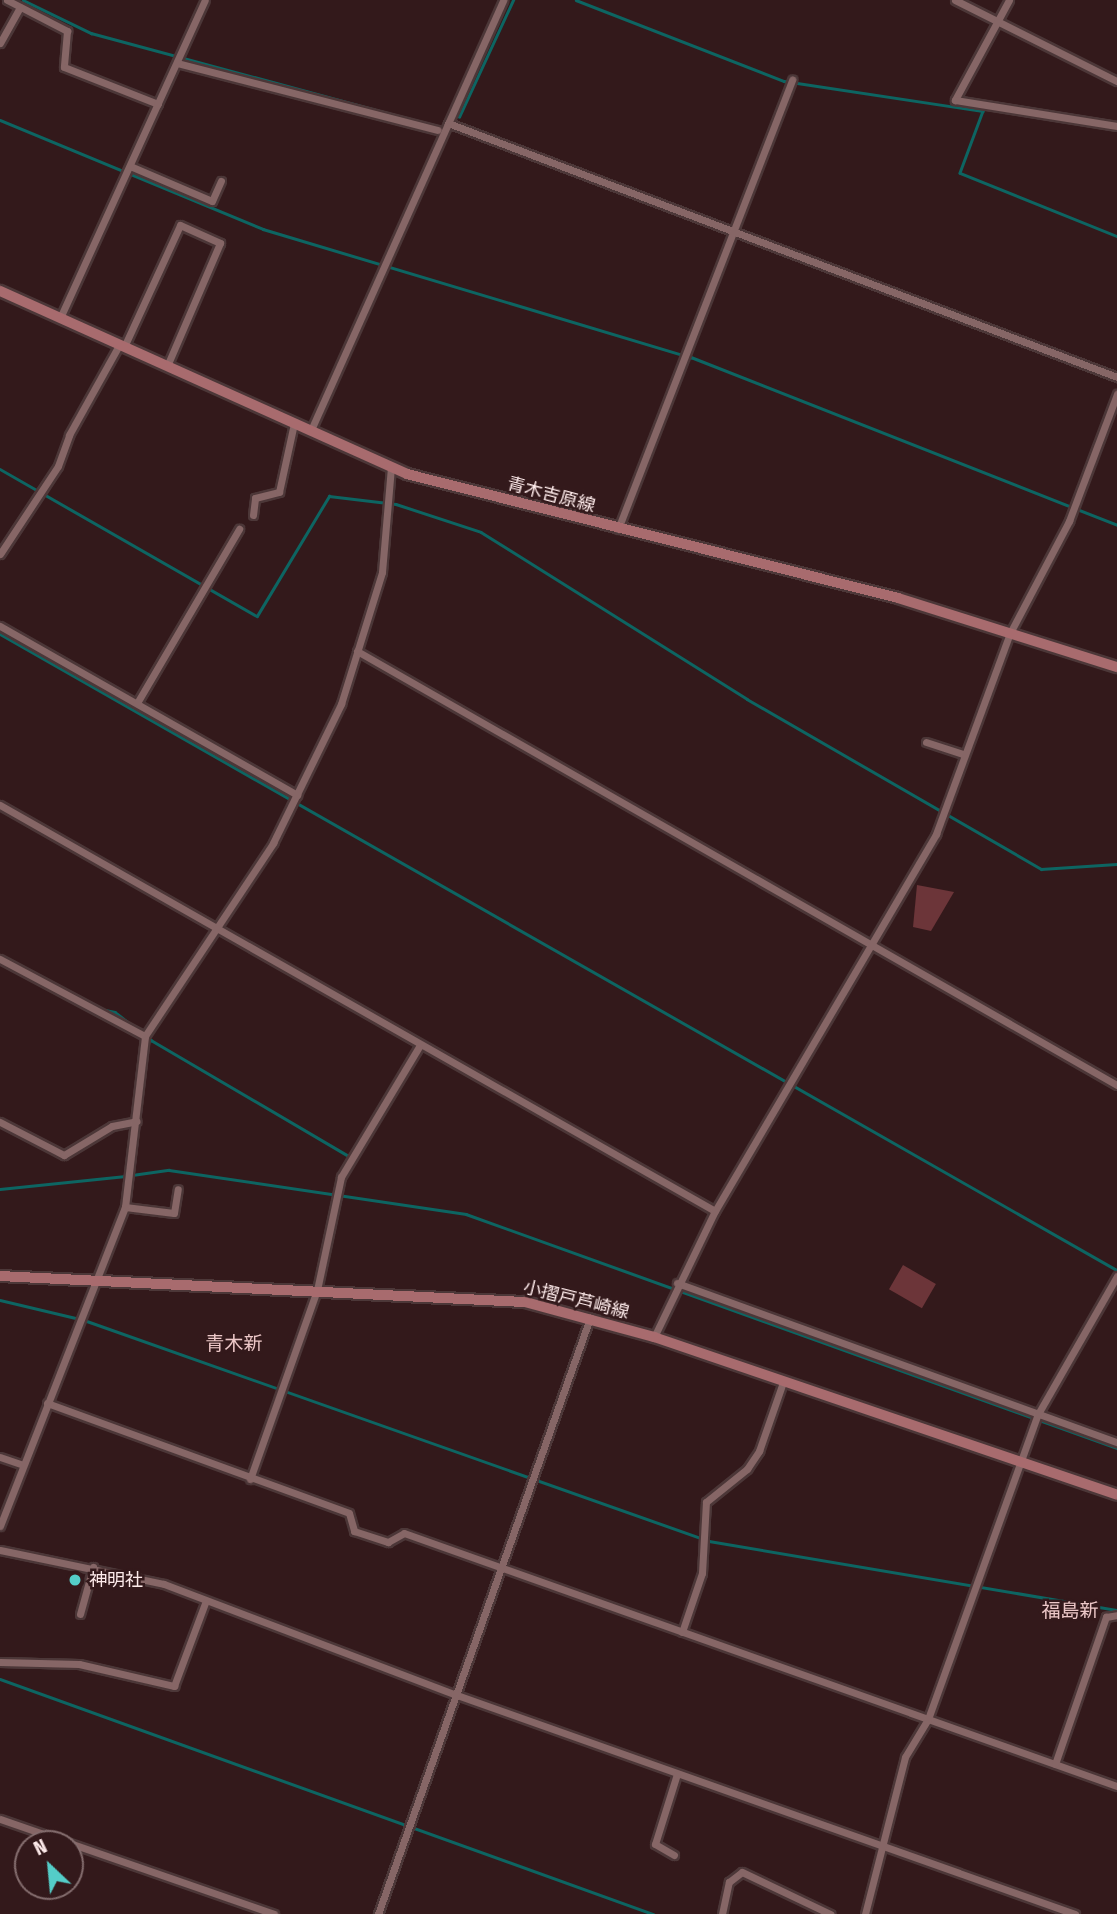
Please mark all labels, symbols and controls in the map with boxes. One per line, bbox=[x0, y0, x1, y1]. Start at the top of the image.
street label: 青木吉原線 bbox=[505, 473, 597, 517]
street label: 小摺戸芦崎線 bbox=[521, 1276, 631, 1324]
district label: 青木新 bbox=[206, 1333, 262, 1355]
place label: 神明社 bbox=[89, 1569, 143, 1591]
marker: 神明社 bbox=[67, 1572, 83, 1588]
district label: 福島新 bbox=[1042, 1600, 1098, 1622]
north arrow bbox=[14, 1830, 84, 1900]
text: N bbox=[30, 1835, 51, 1860]

